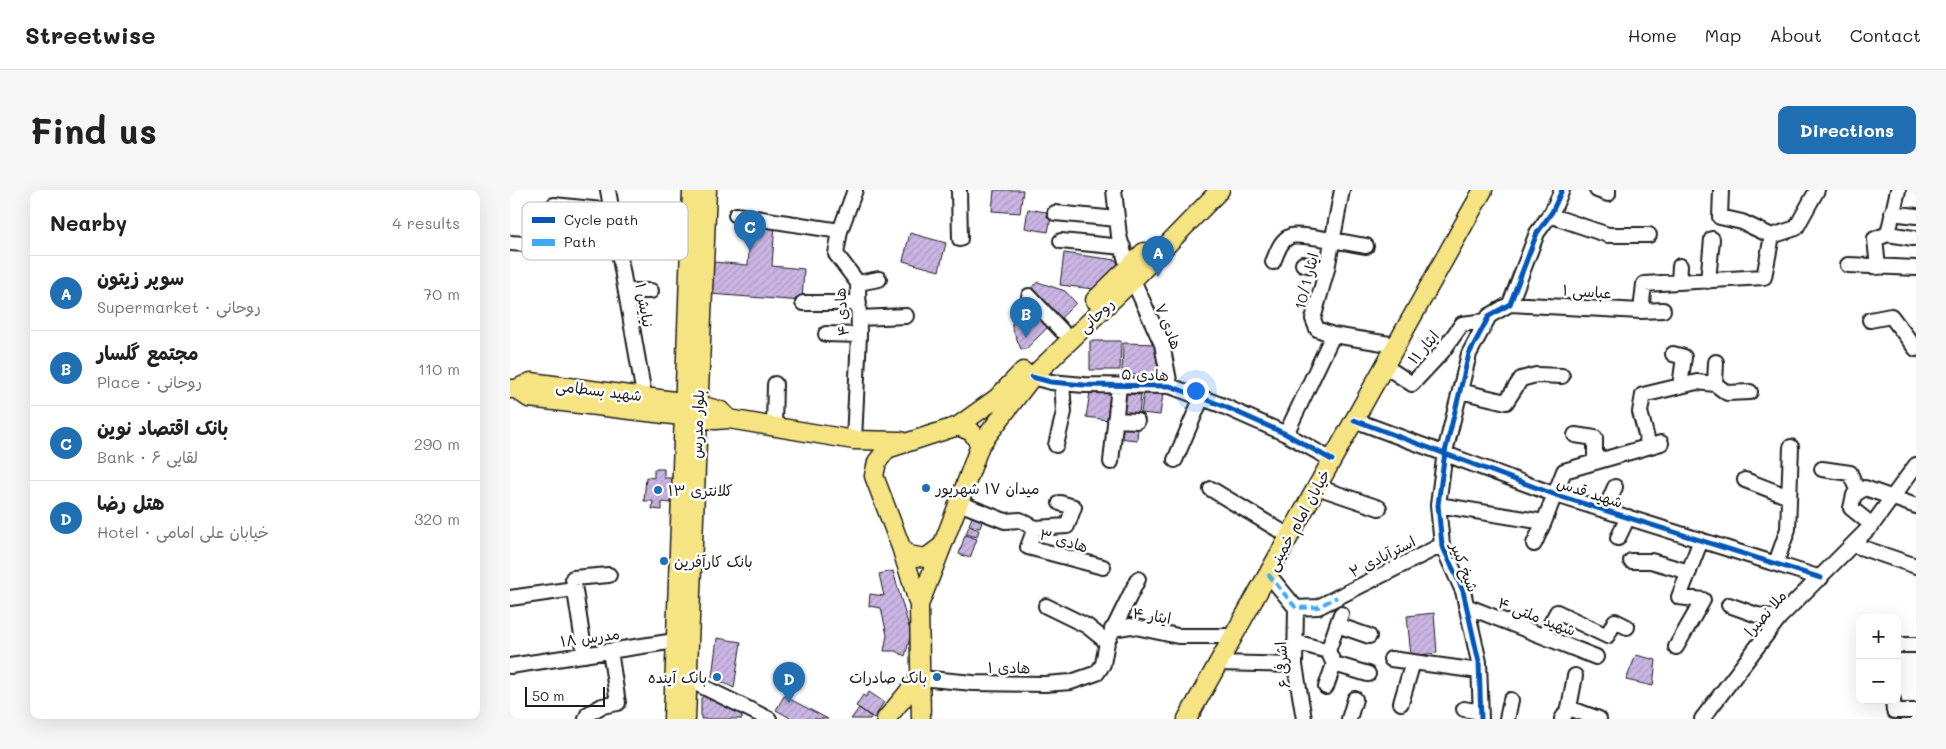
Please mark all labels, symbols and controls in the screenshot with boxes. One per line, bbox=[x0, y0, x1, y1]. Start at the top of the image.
text: Streetwise bbox=[25, 19, 155, 50]
text: Home bbox=[1628, 23, 1677, 47]
text: Map bbox=[1705, 23, 1741, 47]
text: About bbox=[1769, 23, 1822, 47]
text: Contact bbox=[1850, 23, 1921, 47]
button: Directions bbox=[1778, 106, 1916, 154]
text: Find us bbox=[30, 107, 157, 153]
legend bbox=[522, 202, 688, 260]
text: Nearby bbox=[50, 209, 127, 236]
text: Cycle path bbox=[564, 210, 638, 229]
pin: C bbox=[734, 210, 766, 251]
text: 4 results bbox=[392, 212, 460, 233]
text: Path bbox=[564, 232, 595, 251]
pin: A bbox=[1142, 236, 1174, 277]
street label: ایثار 10/1 bbox=[1289, 251, 1323, 311]
text: سوپر زیتون bbox=[97, 265, 184, 290]
street label: عباسی ۱ bbox=[1562, 279, 1612, 304]
street label: نیایش ۱ bbox=[631, 281, 659, 329]
text: A bbox=[60, 283, 72, 304]
text: 70 m bbox=[423, 283, 460, 304]
street label: هادی ۴ bbox=[829, 287, 853, 337]
street label: روحانی bbox=[1074, 293, 1119, 338]
text: Supermarket · روحانی bbox=[97, 296, 261, 317]
pin: B bbox=[1010, 297, 1042, 338]
street label: هادی ۷ bbox=[1151, 300, 1187, 352]
street label: ایثار ۱۱ bbox=[1403, 326, 1443, 368]
text: مجتمع گلسار bbox=[97, 340, 199, 365]
text: B bbox=[61, 358, 71, 379]
text: 110 m bbox=[418, 358, 460, 379]
street label: هادی ۵ bbox=[1121, 363, 1169, 385]
text: Place · روحانی bbox=[97, 371, 202, 392]
street label: شهید بسطامی bbox=[555, 375, 643, 406]
your location bbox=[1183, 378, 1209, 404]
street label: بلوار مدرس bbox=[686, 389, 708, 459]
text: بانک اقتصاد نوین bbox=[97, 415, 228, 440]
text: C bbox=[60, 433, 72, 454]
text: 290 m bbox=[414, 433, 460, 454]
text: Bank · لقایی ۶ bbox=[97, 446, 198, 467]
street label: خیابان امام خمینی bbox=[1262, 466, 1336, 575]
street label: شهید قدس bbox=[1555, 472, 1625, 512]
place label: میدان ۱۷ شهریور bbox=[935, 478, 1040, 498]
place label: کلانتری ۱۳ bbox=[668, 480, 733, 500]
marker: میدان ۱۷ شهریور bbox=[920, 482, 932, 494]
marker: کلانتری ۱۳ bbox=[652, 484, 664, 496]
text: هتل رضا bbox=[97, 490, 164, 515]
text: D bbox=[60, 508, 72, 529]
text: 320 m bbox=[414, 508, 460, 529]
text: Hotel · خیابان علی امامی bbox=[97, 521, 269, 542]
street label: هادی ۳ bbox=[1037, 524, 1091, 556]
street label: استرآبادی ٣ bbox=[1345, 531, 1419, 581]
street label: شیخ کبیر bbox=[1445, 537, 1484, 595]
place label: بانک کارآفرین bbox=[674, 551, 753, 571]
marker: بانک کارآفرین bbox=[658, 555, 670, 567]
street label: ملا نصیرا bbox=[1739, 586, 1791, 640]
street label: شهید ملتی ۴ bbox=[1495, 592, 1579, 641]
street label: ایثار ۴ bbox=[1131, 602, 1173, 628]
map controls bbox=[1856, 614, 1901, 704]
button: + bbox=[1856, 614, 1901, 659]
street label: مدرس ۱۸ bbox=[559, 623, 621, 651]
street label: اشرفی ۶ bbox=[1270, 641, 1294, 689]
street label: هادی ۱ bbox=[988, 657, 1030, 677]
button: − bbox=[1856, 659, 1901, 704]
pin: D bbox=[773, 662, 805, 703]
place label: بانک آینده bbox=[648, 667, 707, 687]
place label: بانک صادرات bbox=[849, 667, 927, 687]
marker: بانک آینده bbox=[711, 671, 723, 683]
marker: بانک صادرات bbox=[931, 671, 943, 683]
scale bar bbox=[525, 684, 605, 707]
text: 50 m bbox=[532, 686, 564, 705]

